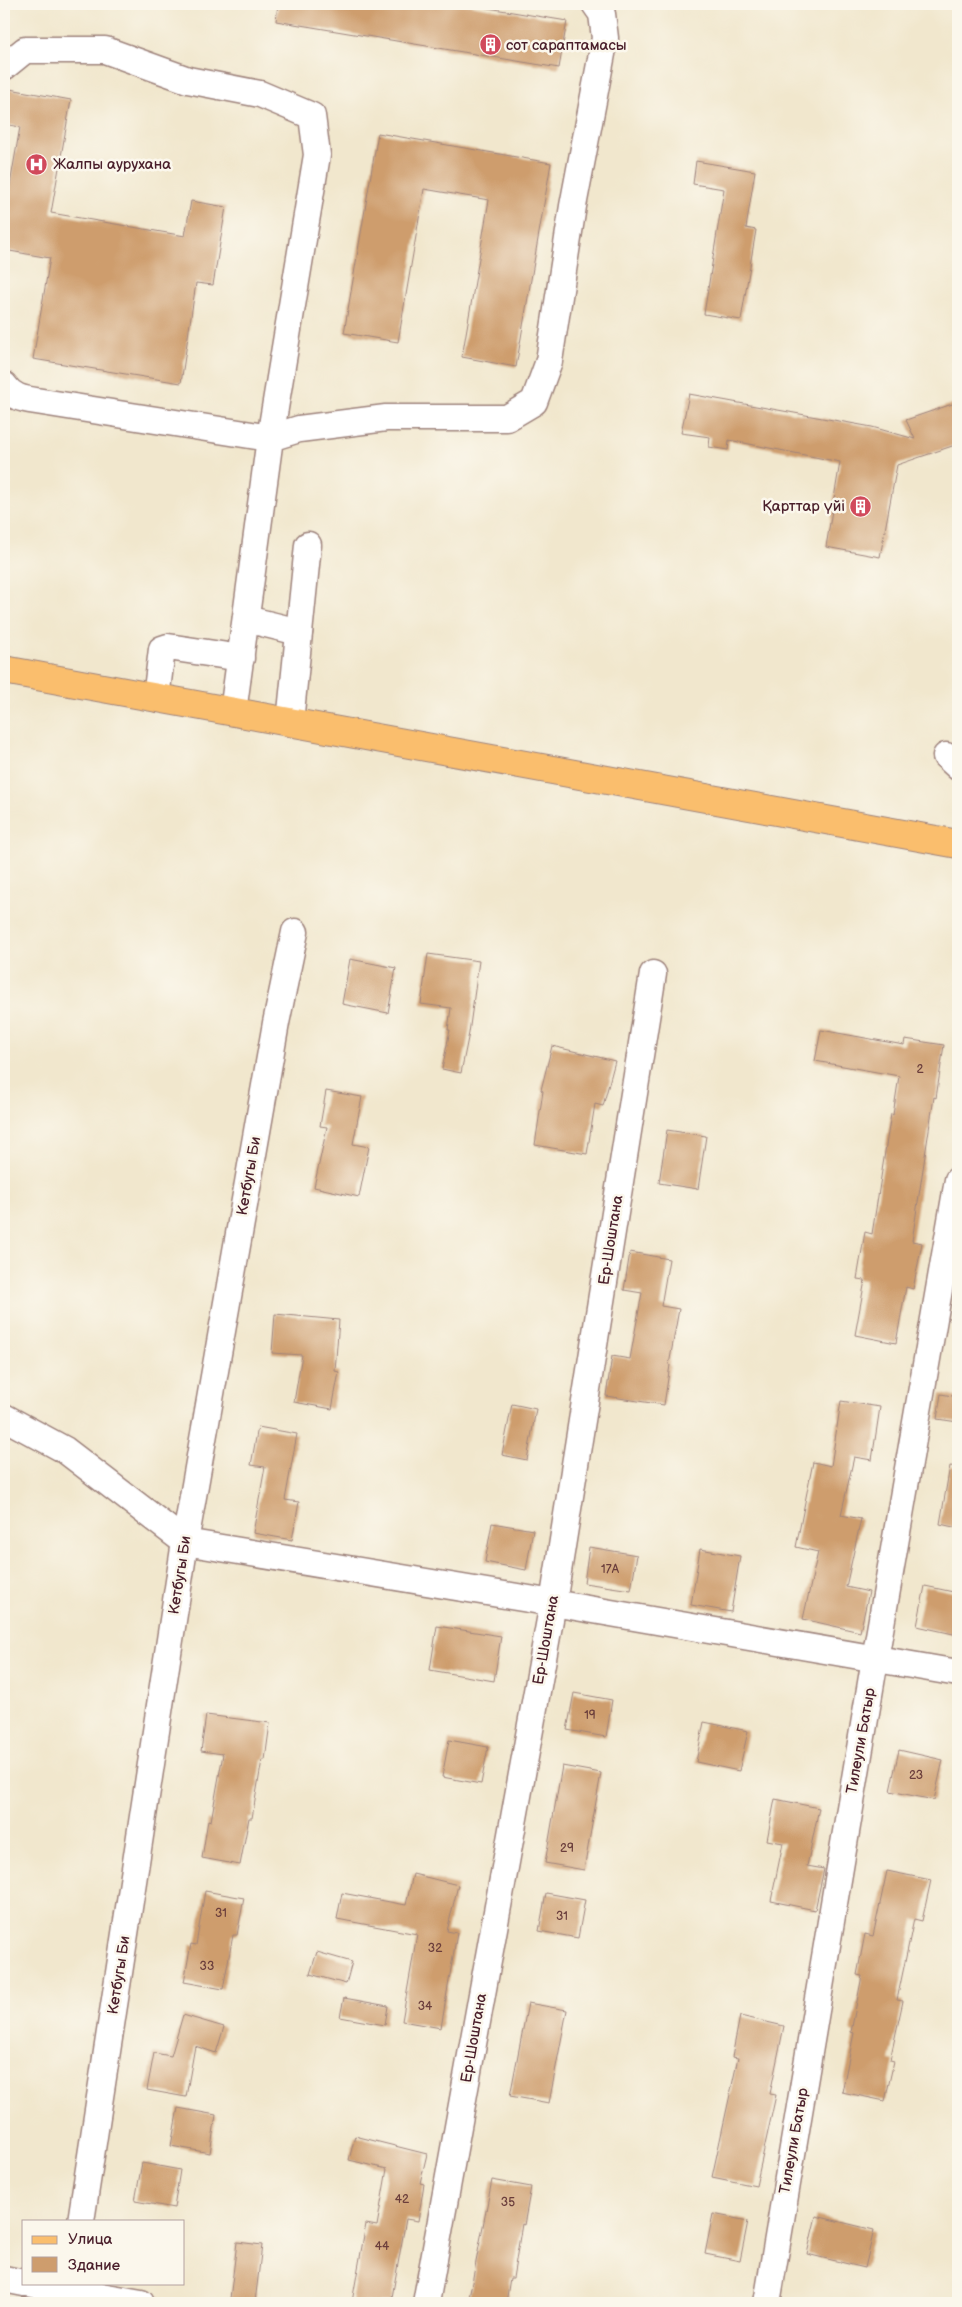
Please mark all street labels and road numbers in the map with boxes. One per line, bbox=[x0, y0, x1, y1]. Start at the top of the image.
street label: Кетбугы Би bbox=[233, 1135, 265, 1217]
street label: Ер-Шоштана bbox=[595, 1194, 627, 1286]
street label: Кетбугы Би bbox=[164, 1534, 196, 1616]
street label: Ер-Шоштана bbox=[529, 1594, 563, 1686]
street label: Тилеули Батыр bbox=[842, 1686, 880, 1795]
street label: Кетбугы Би bbox=[103, 1934, 135, 2016]
street label: Ер-Шоштана bbox=[457, 1992, 491, 2084]
street label: Тилеули Батыр bbox=[775, 2086, 813, 2195]

